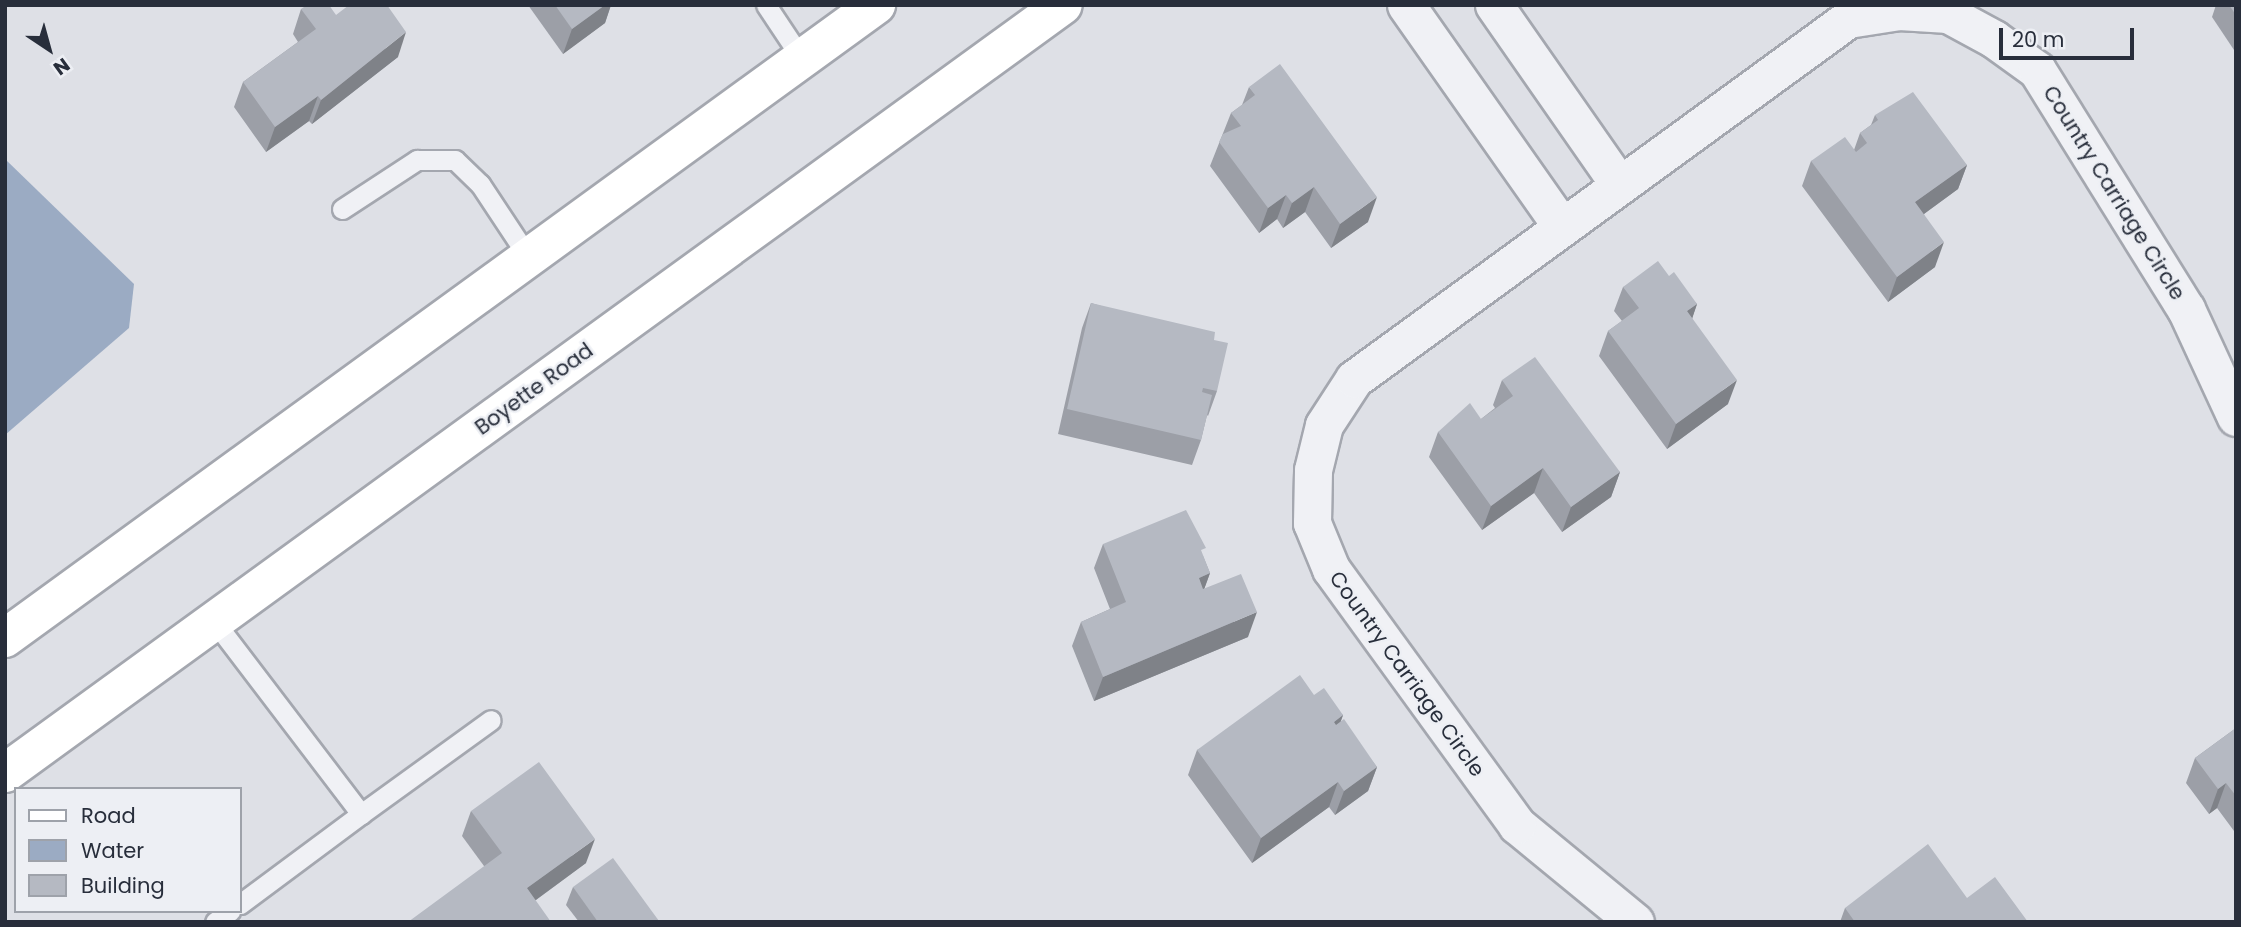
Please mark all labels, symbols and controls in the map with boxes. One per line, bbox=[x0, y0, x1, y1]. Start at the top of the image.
north arrow bbox=[14, 14, 84, 84]
scale bar bbox=[2003, 14, 2138, 58]
text: 20 m bbox=[2012, 25, 2065, 54]
text: N bbox=[48, 51, 75, 82]
street label: Country Carriage Circle bbox=[2038, 81, 2190, 305]
street label: Boyette Road bbox=[470, 338, 598, 440]
street label: Country Carriage Circle bbox=[1324, 566, 1490, 782]
legend bbox=[14, 787, 242, 913]
text: Road bbox=[81, 801, 136, 830]
text: Water bbox=[81, 836, 144, 865]
text: Building bbox=[81, 871, 165, 900]

